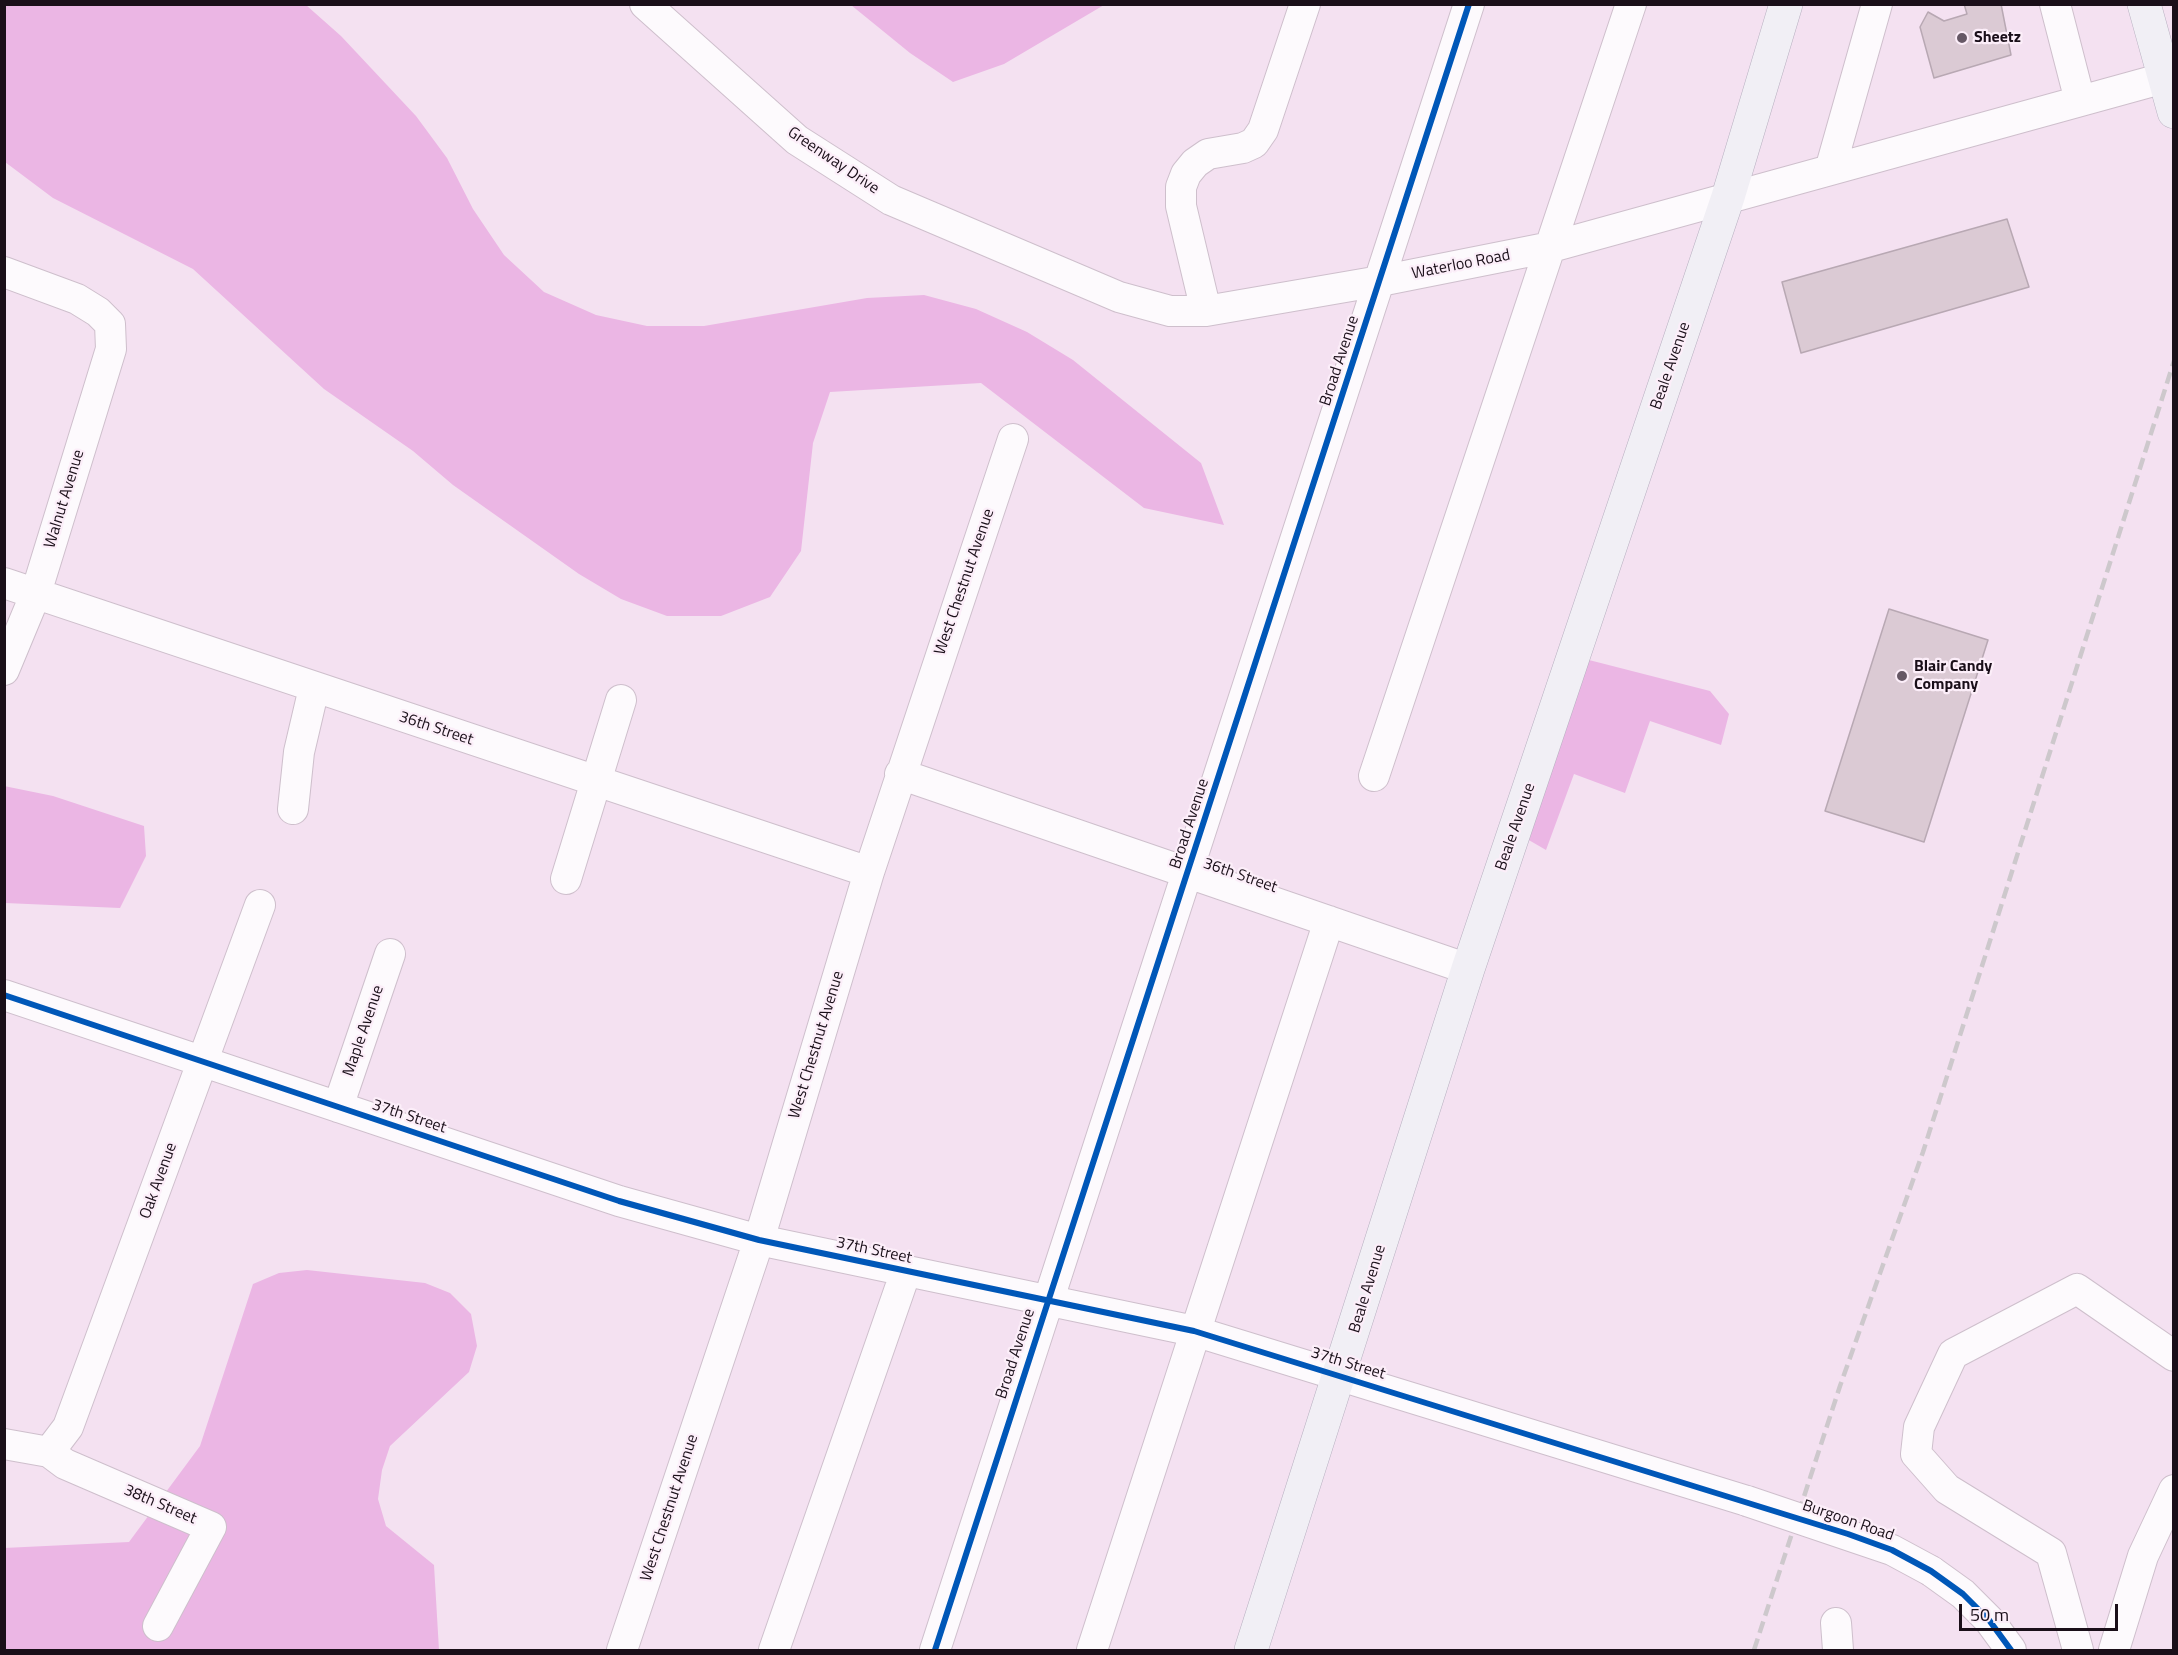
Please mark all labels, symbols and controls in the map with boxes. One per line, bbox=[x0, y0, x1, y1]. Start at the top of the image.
place label: Sheetz bbox=[1974, 28, 2021, 48]
marker: Sheetz bbox=[1955, 31, 1969, 45]
street label: Greenway Drive bbox=[784, 123, 882, 199]
street label: Waterloo Road bbox=[1410, 246, 1512, 284]
street label: Broad Avenue bbox=[1316, 313, 1364, 409]
street label: Beale Avenue bbox=[1647, 320, 1695, 412]
street label: Walnut Avenue bbox=[41, 447, 89, 551]
street label: West Chestnut Avenue bbox=[931, 506, 999, 658]
place label: Blair Candy Company bbox=[1914, 657, 1992, 695]
marker: Blair Candy Company bbox=[1895, 669, 1909, 683]
street label: 36th Street bbox=[396, 708, 476, 750]
street label: Broad Avenue bbox=[1166, 776, 1214, 872]
street label: Beale Avenue bbox=[1492, 781, 1540, 873]
street label: 36th Street bbox=[1201, 854, 1279, 898]
street label: West Chestnut Avenue bbox=[785, 969, 849, 1121]
street label: Maple Avenue bbox=[339, 983, 389, 1079]
street label: 37th Street bbox=[369, 1096, 449, 1138]
street label: Oak Avenue bbox=[136, 1140, 182, 1222]
street label: 37th Street bbox=[834, 1234, 914, 1268]
street label: Beale Avenue bbox=[1345, 1243, 1391, 1335]
street label: Broad Avenue bbox=[992, 1306, 1040, 1402]
street label: 37th Street bbox=[1308, 1344, 1388, 1384]
street label: West Chestnut Avenue bbox=[637, 1432, 703, 1584]
street label: 38th Street bbox=[121, 1481, 199, 1529]
street label: Burgoon Road bbox=[1800, 1496, 1896, 1546]
scale bar bbox=[1962, 1592, 2121, 1630]
text: 50 m bbox=[1970, 1601, 2009, 1628]

